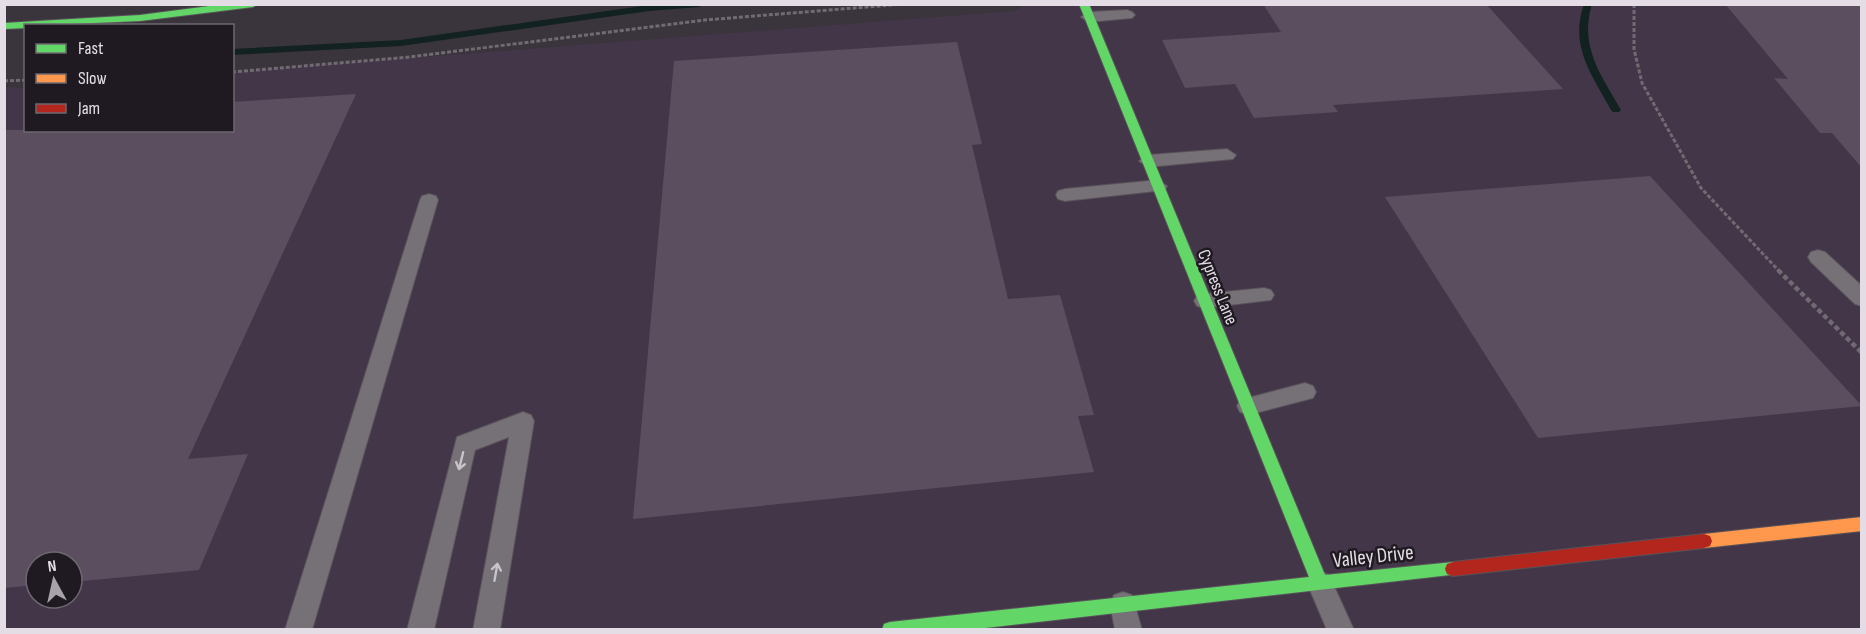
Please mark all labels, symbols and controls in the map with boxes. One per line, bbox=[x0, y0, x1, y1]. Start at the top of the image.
legend bbox=[24, 24, 234, 132]
text: Fast bbox=[78, 38, 104, 59]
text: Slow bbox=[78, 68, 107, 89]
text: Jam bbox=[77, 98, 100, 119]
street label: Cypress Lane bbox=[1193, 246, 1242, 328]
one-way arrow bbox=[454, 451, 466, 470]
street label: Valley Drive bbox=[1331, 540, 1415, 573]
north arrow bbox=[24, 550, 84, 610]
text: N bbox=[47, 557, 58, 577]
one-way arrow bbox=[491, 563, 502, 582]

